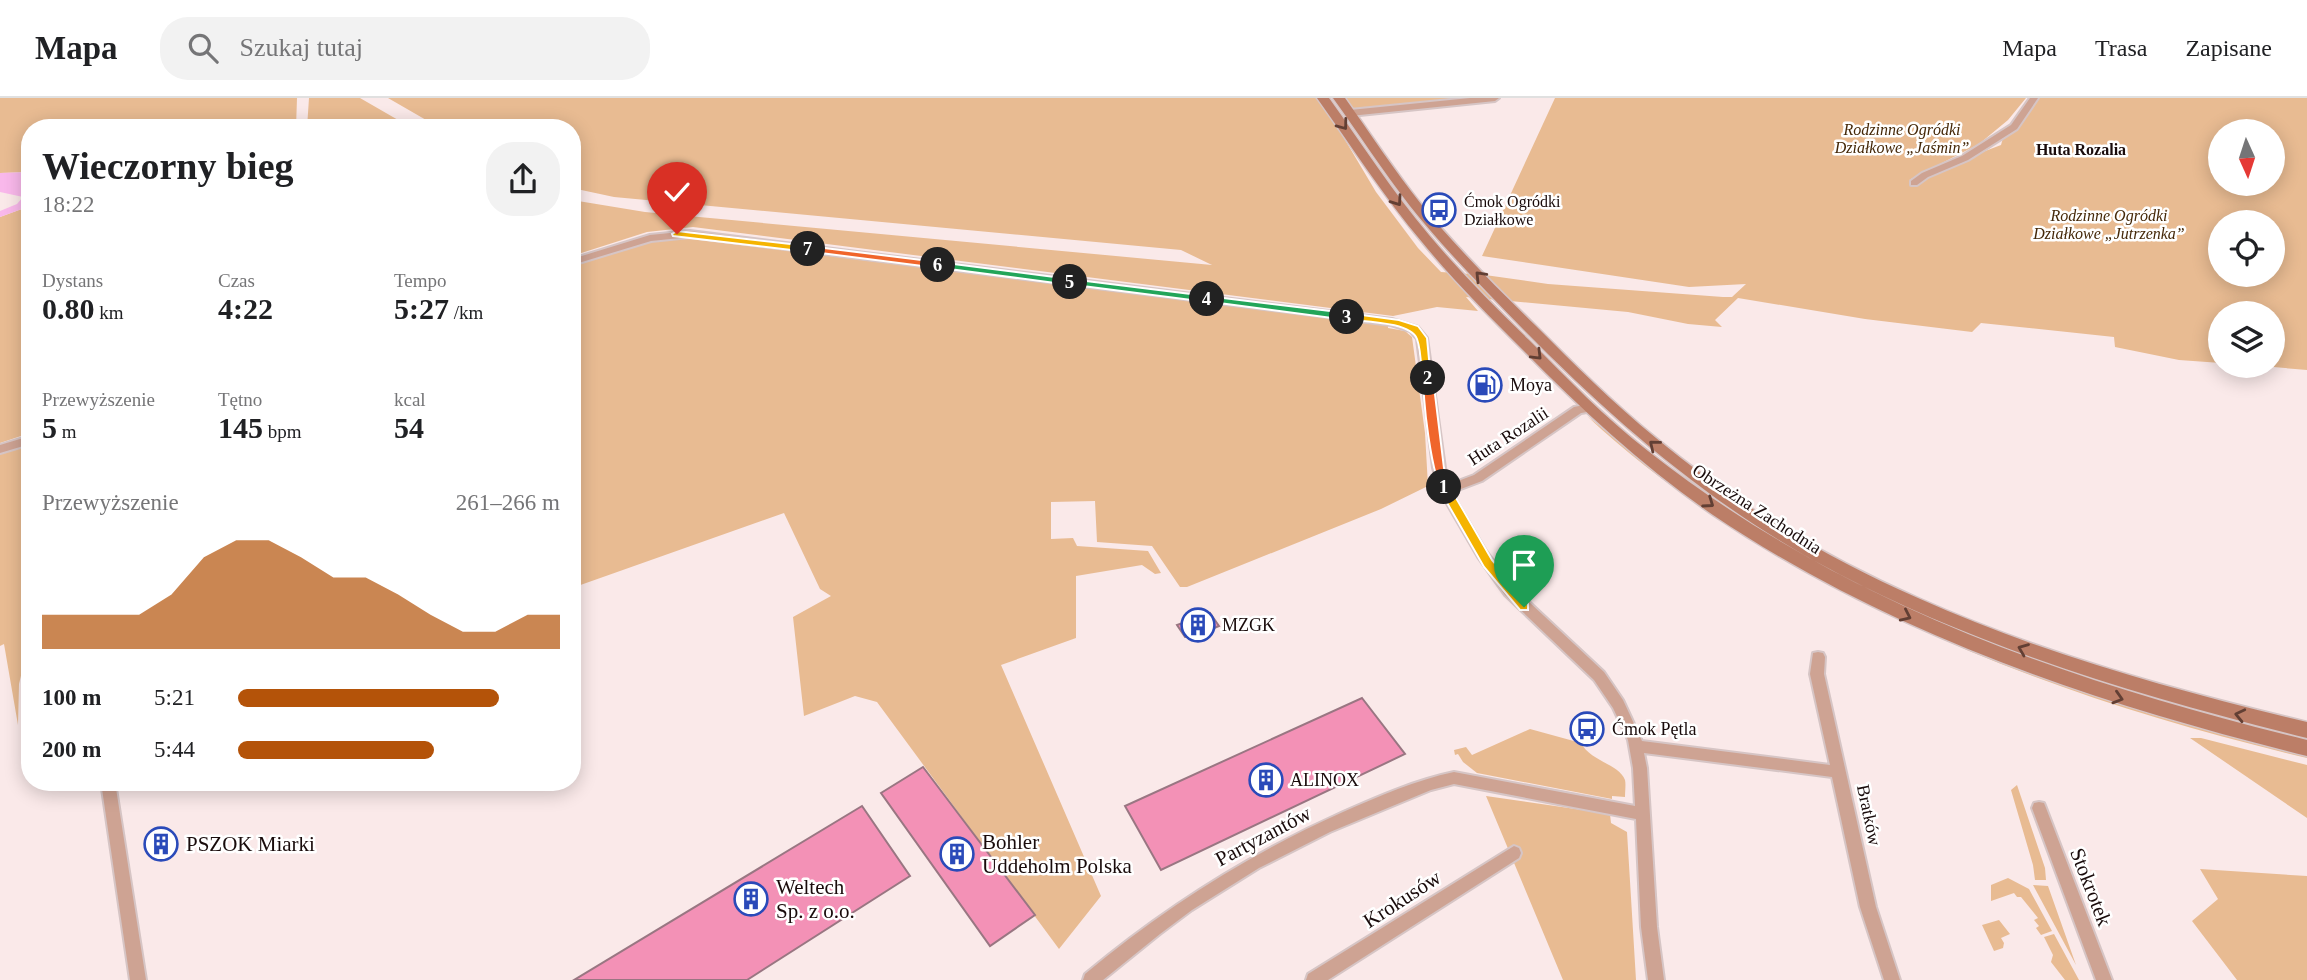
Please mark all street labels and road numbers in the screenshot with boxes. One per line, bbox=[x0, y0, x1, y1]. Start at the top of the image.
street label: Huta Rozalii bbox=[1464, 403, 1552, 469]
street label: Obrzeżna Zachodnia bbox=[1689, 460, 1825, 558]
street label: Bratków bbox=[1853, 783, 1885, 847]
street label: Partyzantów bbox=[1211, 800, 1316, 871]
street label: Stokrotek bbox=[2065, 845, 2117, 930]
street label: Krokusów bbox=[1359, 865, 1446, 933]

